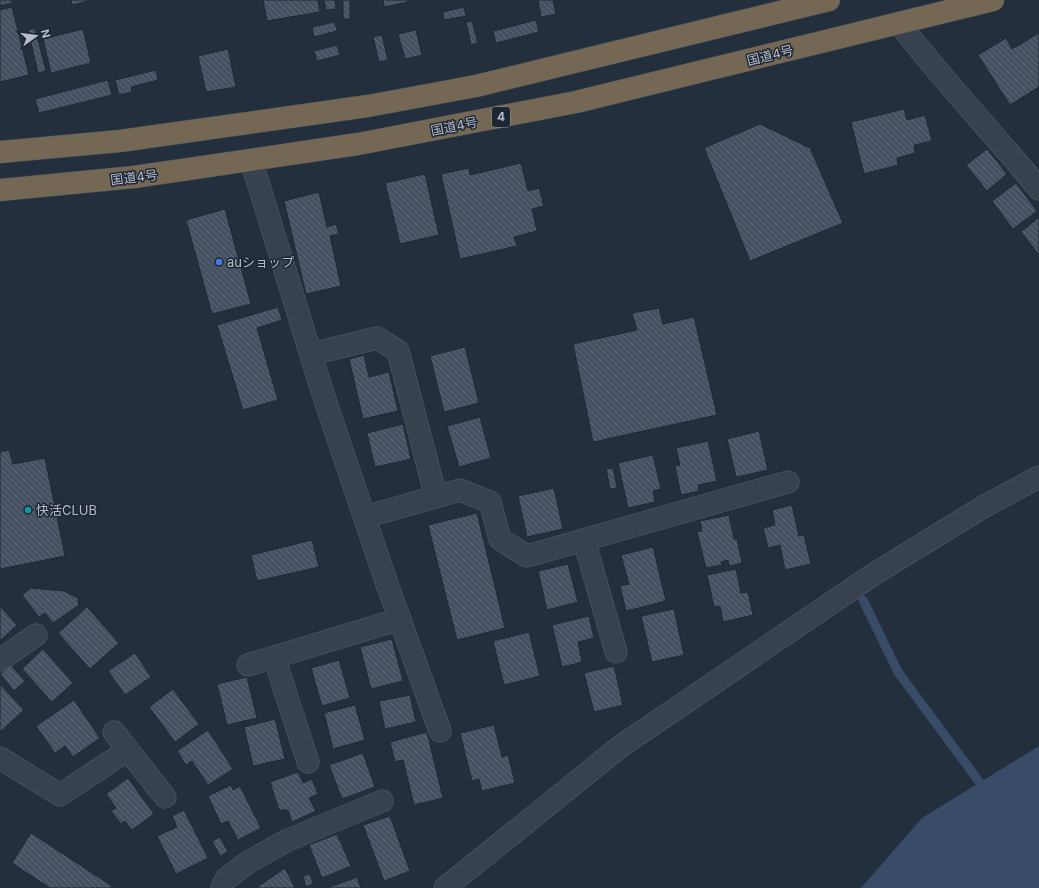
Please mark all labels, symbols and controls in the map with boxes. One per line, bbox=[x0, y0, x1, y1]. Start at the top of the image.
north arrow bbox=[16, 16, 56, 56]
text: N bbox=[38, 28, 54, 39]
street label: 国道4号 bbox=[745, 42, 795, 68]
road number: 4 bbox=[492, 107, 510, 127]
street label: 国道4号 bbox=[429, 114, 479, 138]
street label: 国道4号 bbox=[109, 166, 159, 188]
place label: auショップ bbox=[227, 254, 294, 270]
marker: auショップ bbox=[214, 257, 224, 267]
place label: 快活CLUB bbox=[36, 502, 97, 518]
marker: 快活CLUB bbox=[23, 505, 33, 515]

